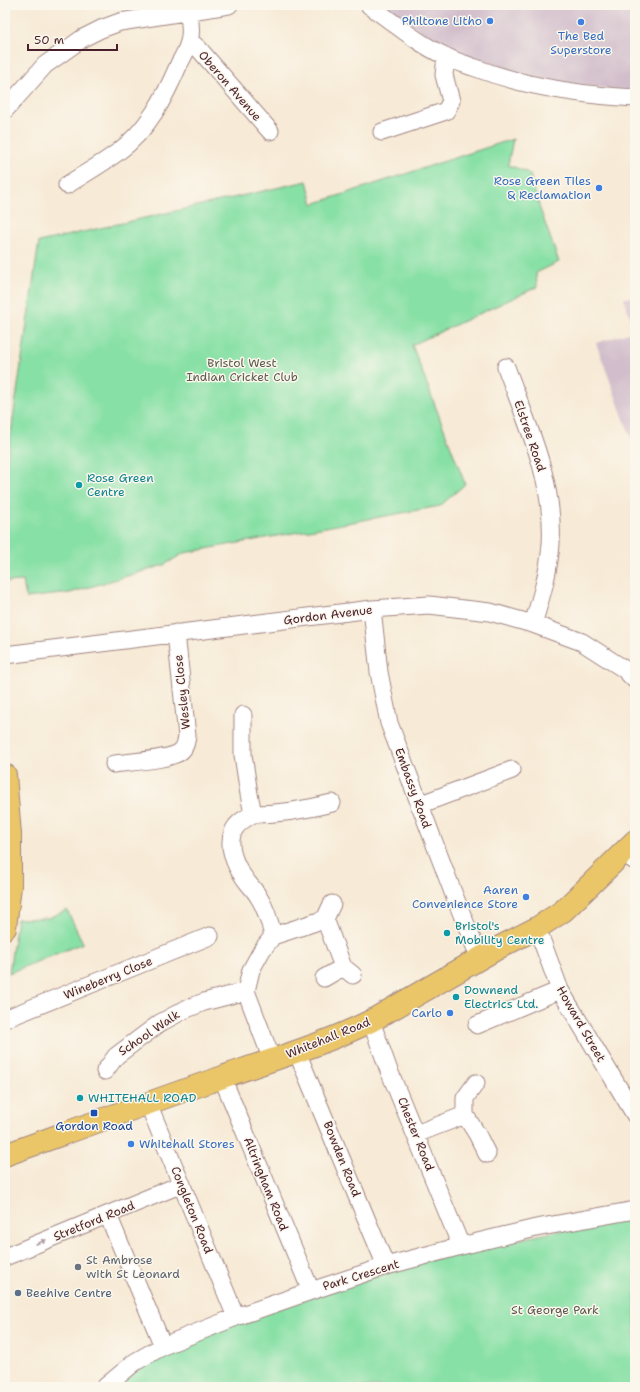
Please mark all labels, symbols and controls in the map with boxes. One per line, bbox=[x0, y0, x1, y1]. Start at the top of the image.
place label: Philtone Litho bbox=[402, 13, 482, 29]
marker: Philtone Litho bbox=[485, 16, 495, 26]
marker: The Bed Superstore bbox=[576, 17, 586, 27]
scale bar bbox=[28, 26, 117, 52]
place label: The Bed Superstore bbox=[550, 28, 612, 58]
text: 50 m bbox=[34, 32, 64, 48]
street label: Oberon Avenue bbox=[195, 47, 265, 125]
place label: Rose Green Tiles & Reclamation bbox=[494, 173, 591, 203]
marker: Rose Green Tiles & Reclamation bbox=[594, 183, 604, 193]
park label: Bristol West Indian Cricket Club bbox=[186, 355, 298, 385]
street label: Elstree Road bbox=[510, 398, 550, 474]
place label: Rose Green Centre bbox=[87, 470, 154, 500]
marker: Rose Green Centre bbox=[74, 480, 84, 490]
street label: Gordon Avenue bbox=[282, 602, 374, 628]
street label: Wesley Close bbox=[170, 654, 194, 730]
street label: Embassy Road bbox=[391, 746, 435, 831]
place label: Aaren Convenience Store bbox=[412, 882, 518, 912]
marker: Aaren Convenience Store bbox=[521, 892, 531, 902]
place label: Bristol's Mobility Centre bbox=[455, 918, 545, 948]
marker: Bristol's Mobility Centre bbox=[442, 928, 452, 938]
street label: Wineberry Close bbox=[61, 953, 155, 1003]
place label: Downend Electrics Ltd. bbox=[464, 982, 538, 1012]
street label: Howard Street bbox=[553, 983, 609, 1065]
marker: Downend Electrics Ltd. bbox=[451, 992, 461, 1002]
place label: Carlo bbox=[411, 1005, 442, 1021]
street label: School Walk bbox=[115, 1006, 183, 1059]
marker: Carlo bbox=[445, 1008, 455, 1018]
street label: Whitehall Road bbox=[283, 1014, 373, 1062]
place label: WHITEHALL ROAD bbox=[88, 1090, 197, 1106]
marker: WHITEHALL ROAD bbox=[75, 1093, 85, 1103]
street label: Chester Road bbox=[394, 1095, 438, 1174]
marker: Gordon Road bbox=[89, 1108, 99, 1118]
place label: Gordon Road bbox=[55, 1118, 133, 1134]
street label: Bowden Road bbox=[320, 1119, 365, 1200]
street label: Altringham Road bbox=[240, 1135, 292, 1234]
place label: Whitehall Stores bbox=[139, 1136, 235, 1152]
marker: Whitehall Stores bbox=[126, 1139, 136, 1149]
street label: Congleton Road bbox=[167, 1164, 217, 1256]
street label: Stretford Road bbox=[51, 1197, 137, 1245]
one-way arrow bbox=[36, 1239, 48, 1245]
place label: St Ambrose with St Leonard bbox=[86, 1252, 180, 1282]
street label: Park Crescent bbox=[321, 1256, 401, 1294]
marker: St Ambrose with St Leonard bbox=[73, 1262, 83, 1272]
place label: Beehive Centre bbox=[26, 1285, 112, 1301]
marker: Beehive Centre bbox=[13, 1288, 23, 1298]
park label: St George Park bbox=[511, 1302, 599, 1318]

